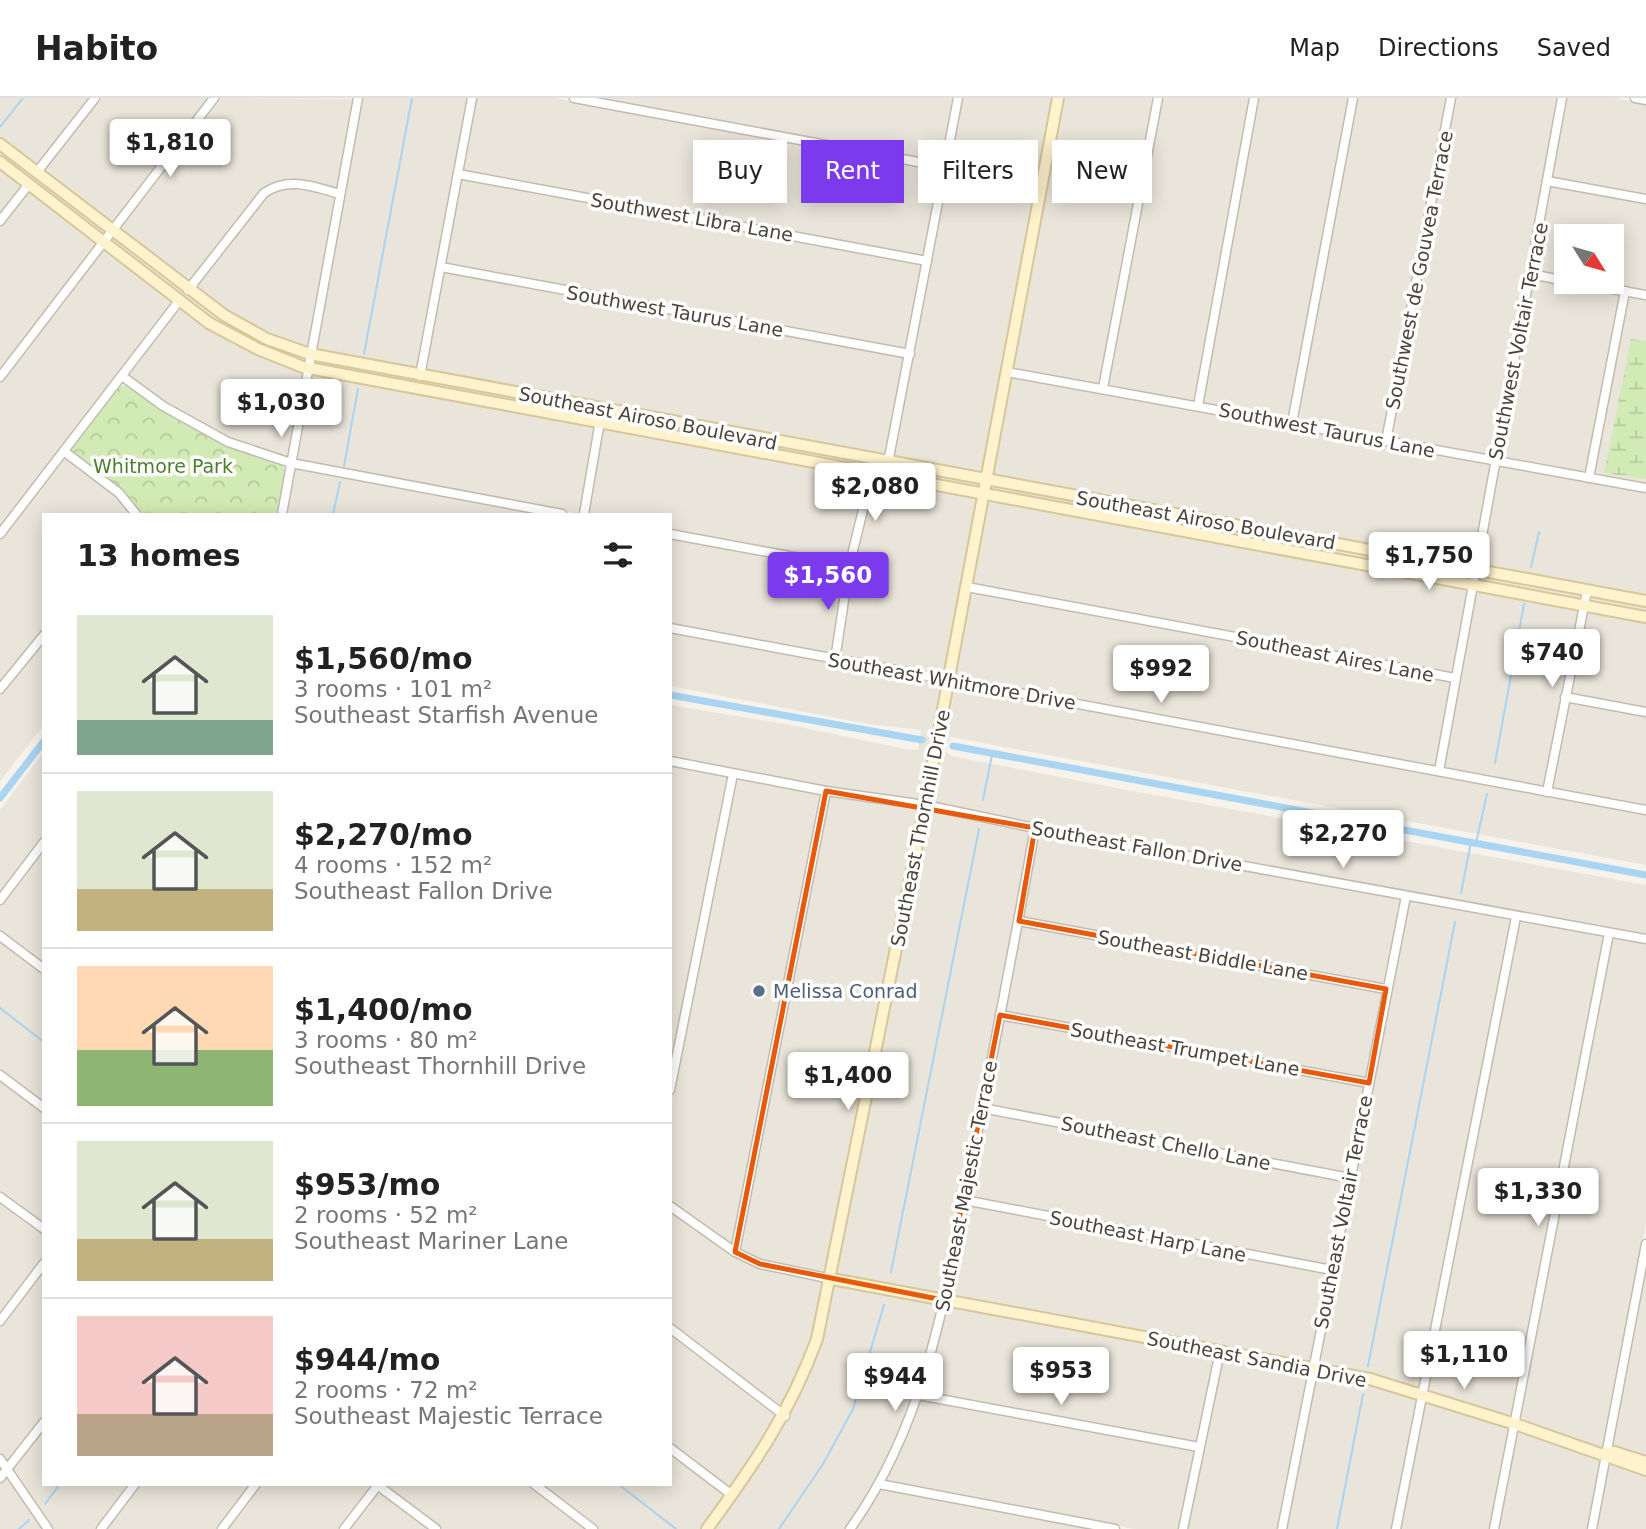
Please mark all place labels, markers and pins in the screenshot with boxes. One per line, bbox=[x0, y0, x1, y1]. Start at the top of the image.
pin: $1,810 bbox=[113, 120, 227, 179]
pin: $1,030 bbox=[224, 380, 338, 439]
pin: $2,080 bbox=[818, 464, 932, 523]
pin: $1,750 bbox=[1372, 532, 1486, 592]
pin: $1,560 bbox=[771, 552, 885, 612]
pin: $740 bbox=[1511, 630, 1593, 689]
pin: $992 bbox=[1120, 646, 1202, 705]
pin: $2,270 bbox=[1286, 810, 1400, 870]
place label: Melissa Conrad bbox=[773, 980, 918, 1002]
marker: Melissa Conrad bbox=[751, 983, 767, 999]
pin: $1,400 bbox=[791, 1052, 905, 1112]
pin: $1,330 bbox=[1481, 1168, 1595, 1228]
pin: $1,110 bbox=[1407, 1332, 1521, 1391]
pin: $953 bbox=[1020, 1348, 1102, 1407]
pin: $944 bbox=[854, 1354, 936, 1413]

